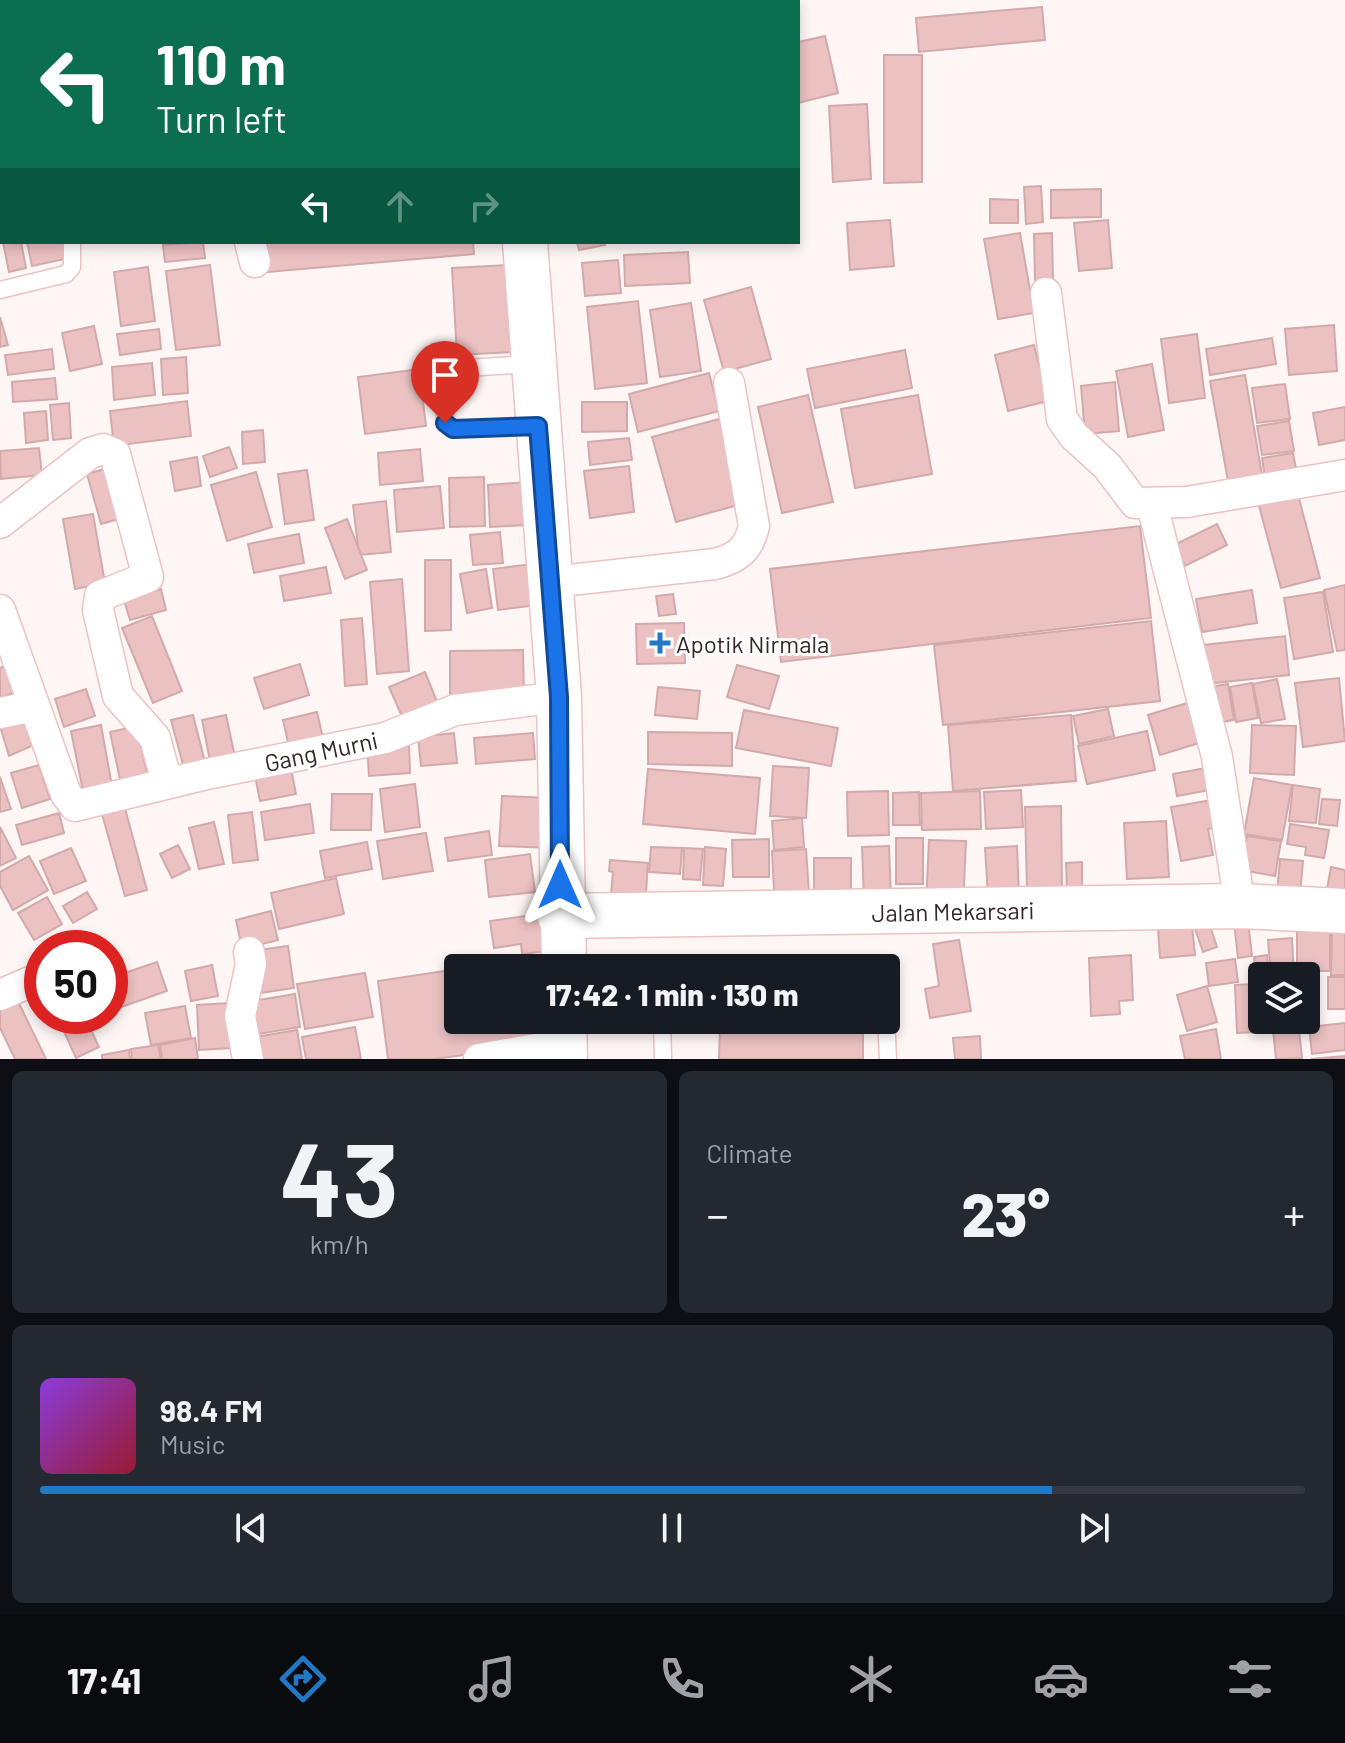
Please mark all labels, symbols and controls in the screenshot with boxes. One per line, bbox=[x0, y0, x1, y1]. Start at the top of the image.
text: 110 m bbox=[156, 29, 286, 96]
icon: left bbox=[24, 32, 128, 136]
text: Turn left bbox=[156, 97, 287, 140]
icon: left bbox=[294, 184, 338, 228]
icon: ahead bbox=[378, 184, 422, 228]
icon: right bbox=[462, 184, 506, 228]
pin bbox=[411, 341, 479, 423]
icon: arrive bbox=[423, 353, 467, 397]
place label: Apotik Nirmala bbox=[676, 629, 829, 658]
marker: Apotik Nirmala bbox=[651, 634, 669, 652]
street label: Gang Murni bbox=[262, 725, 380, 777]
position arrow bbox=[518, 843, 602, 927]
street label: Jalan Mekarsari bbox=[871, 895, 1035, 927]
speed limit sign: 50 bbox=[24, 930, 128, 1034]
map controls bbox=[1248, 962, 1320, 1034]
button: layers bbox=[1248, 962, 1320, 1034]
text: 17:42 · 1 min · 130 m bbox=[546, 976, 798, 1012]
text: 43 bbox=[280, 1113, 399, 1238]
text: Climate bbox=[707, 1137, 793, 1168]
text: 23° bbox=[962, 1177, 1050, 1249]
text: − bbox=[707, 1187, 729, 1240]
text: + bbox=[1283, 1187, 1305, 1240]
text: km/h bbox=[310, 1228, 369, 1259]
text: 98.4 FM bbox=[160, 1392, 263, 1428]
text: Music bbox=[160, 1428, 225, 1459]
icon: previous bbox=[229, 1506, 273, 1550]
icon: pause bbox=[650, 1506, 694, 1550]
icon: next bbox=[1072, 1506, 1116, 1550]
icon: directions bbox=[275, 1651, 331, 1707]
icon: music bbox=[464, 1651, 520, 1707]
icon: phone bbox=[654, 1651, 710, 1707]
icon: climate bbox=[843, 1651, 899, 1707]
icon: car bbox=[1033, 1651, 1089, 1707]
icon: filters bbox=[1222, 1651, 1278, 1707]
text: 17:41 bbox=[67, 1658, 142, 1701]

